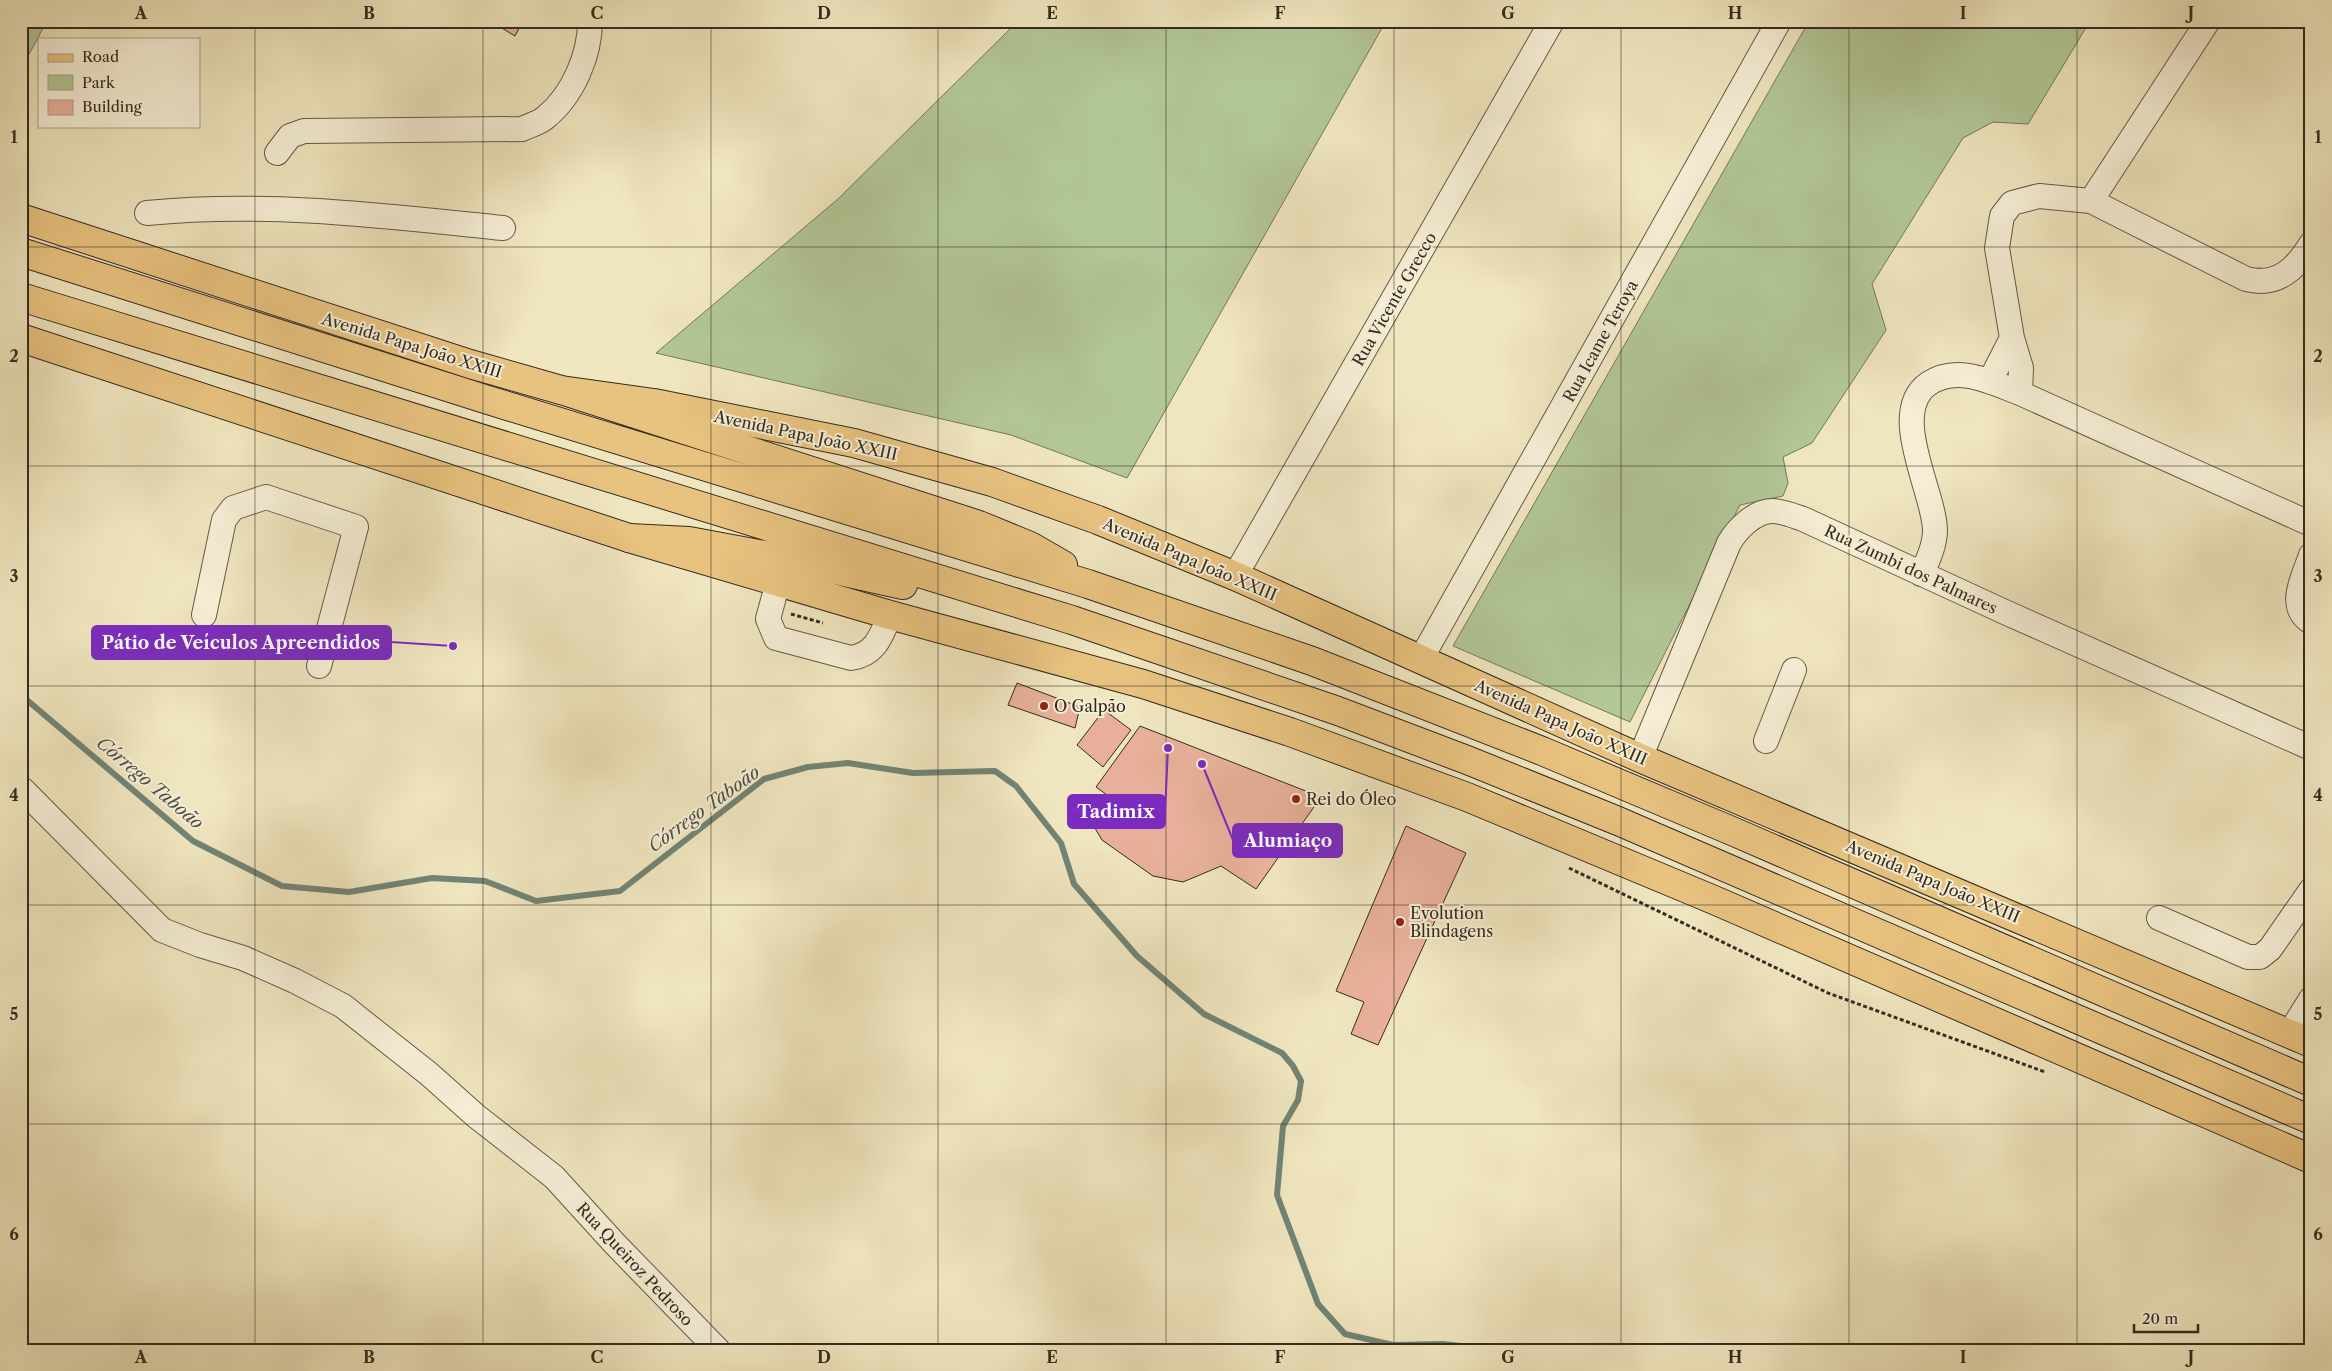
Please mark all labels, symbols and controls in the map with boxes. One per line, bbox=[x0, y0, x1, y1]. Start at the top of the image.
text: A bbox=[134, 3, 148, 23]
text: B bbox=[363, 3, 375, 23]
text: C bbox=[591, 3, 603, 23]
text: D bbox=[817, 3, 831, 23]
text: E bbox=[1046, 3, 1058, 23]
text: F bbox=[1275, 3, 1286, 23]
text: G bbox=[1501, 3, 1515, 23]
text: H bbox=[1728, 3, 1742, 23]
text: I bbox=[1960, 3, 1967, 23]
text: J bbox=[2185, 3, 2194, 23]
legend bbox=[38, 38, 200, 128]
text: Road bbox=[82, 47, 119, 66]
text: Park bbox=[82, 73, 116, 92]
text: Building bbox=[82, 97, 142, 116]
text: 1 bbox=[10, 127, 18, 147]
text: 1 bbox=[2314, 127, 2322, 147]
street label: Rua Vicente Grecco bbox=[1348, 228, 1441, 369]
street label: Rua Icame Teroya bbox=[1558, 276, 1642, 406]
street label: Avenida Papa João XXIII bbox=[319, 308, 504, 382]
text: 2 bbox=[9, 346, 19, 366]
text: 2 bbox=[2313, 346, 2323, 366]
street label: Avenida Papa João XXIII bbox=[711, 406, 900, 464]
street label: Avenida Papa João XXIII bbox=[1099, 513, 1280, 605]
street label: Rua Zumbi dos Palmares bbox=[1821, 520, 2001, 618]
text: 3 bbox=[9, 566, 19, 586]
text: 3 bbox=[2313, 566, 2323, 586]
callout: Pátio de Veículos Apreendidos bbox=[92, 626, 391, 659]
text: Pátio de Veículos Apreendidos bbox=[102, 632, 380, 654]
street label: Avenida Papa João XXIII bbox=[1471, 674, 1650, 769]
place label: O Galpão bbox=[1054, 696, 1126, 716]
marker: O Galpão bbox=[1038, 700, 1050, 712]
water label: Córrego Taboão bbox=[92, 732, 208, 834]
water label: Córrego Taboão bbox=[644, 761, 764, 857]
text: 4 bbox=[9, 785, 19, 805]
text: 4 bbox=[2313, 785, 2323, 805]
place label: Rei do Óleo bbox=[1306, 789, 1396, 809]
marker: Rei do Óleo bbox=[1290, 793, 1302, 805]
callout: Tadimix bbox=[1068, 795, 1165, 828]
text: Tadimix bbox=[1077, 801, 1155, 823]
callout: Alumiaço bbox=[1233, 824, 1342, 857]
text: Alumiaço bbox=[1243, 830, 1332, 852]
street label: Avenida Papa João XXIII bbox=[1842, 835, 2023, 927]
place label: Evolution Blindagens bbox=[1410, 903, 1493, 941]
marker: Evolution Blindagens bbox=[1394, 916, 1406, 928]
text: 5 bbox=[10, 1004, 19, 1024]
text: 5 bbox=[2314, 1004, 2323, 1024]
street label: Rua Queiroz Pedroso bbox=[572, 1198, 698, 1330]
text: 6 bbox=[9, 1224, 19, 1244]
text: 6 bbox=[2313, 1224, 2323, 1244]
scale bar bbox=[2134, 1301, 2198, 1333]
text: 20 m bbox=[2142, 1309, 2178, 1328]
text: A bbox=[134, 1347, 148, 1367]
text: B bbox=[363, 1347, 375, 1367]
text: C bbox=[591, 1347, 603, 1367]
text: D bbox=[817, 1347, 831, 1367]
text: E bbox=[1046, 1347, 1058, 1367]
text: F bbox=[1275, 1347, 1286, 1367]
text: G bbox=[1501, 1347, 1515, 1367]
text: H bbox=[1728, 1347, 1742, 1367]
text: I bbox=[1960, 1347, 1967, 1367]
text: J bbox=[2185, 1347, 2194, 1367]

